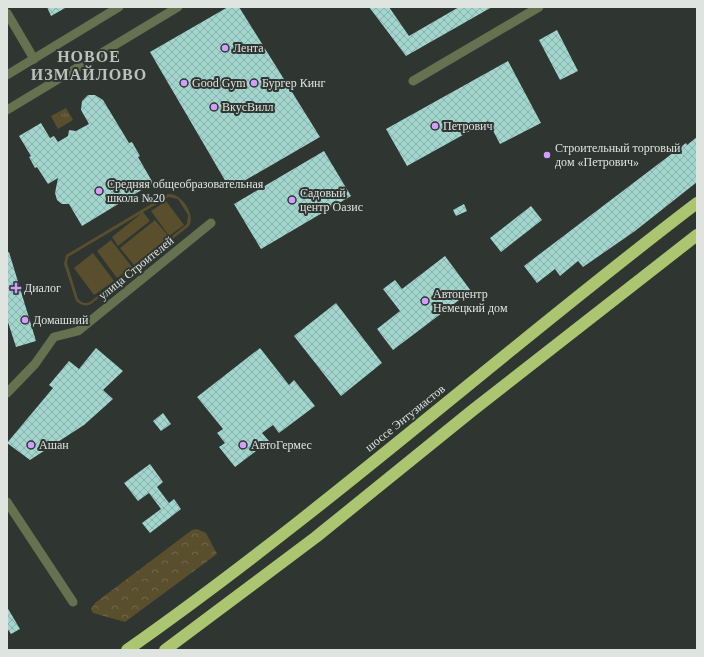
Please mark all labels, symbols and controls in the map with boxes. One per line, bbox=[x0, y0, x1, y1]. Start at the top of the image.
place label: Лента bbox=[233, 41, 264, 55]
marker: Лента bbox=[220, 43, 230, 53]
district label: НОВОЕ ИЗМАЙЛОВО bbox=[31, 48, 147, 83]
place label: Good Gym bbox=[192, 76, 246, 90]
place label: Бургер Кинг bbox=[262, 76, 326, 90]
marker: Good Gym bbox=[179, 78, 189, 88]
marker: Бургер Кинг bbox=[249, 78, 259, 88]
place label: ВкусВилл bbox=[222, 100, 273, 114]
marker: ВкусВилл bbox=[209, 102, 219, 112]
place label: Петрович bbox=[443, 119, 493, 133]
marker: Петрович bbox=[430, 121, 440, 131]
place label: Строительный торговый дом «Петрович» bbox=[555, 141, 681, 169]
marker: Строительный торговый дом «Петрович» bbox=[542, 150, 552, 160]
place label: Средняя общеобразовательная школа №20 bbox=[107, 177, 264, 205]
marker: Средняя общеобразовательная школа №20 bbox=[94, 186, 104, 196]
place label: Садовый центр Оазис bbox=[300, 186, 363, 214]
marker: Садовый центр Оазис bbox=[287, 195, 297, 205]
street label: улица Строителей bbox=[96, 233, 177, 303]
place label: Диалог bbox=[24, 281, 61, 295]
marker: Диалог bbox=[11, 283, 21, 293]
place label: Автоцентр Немецкий дом bbox=[433, 287, 508, 315]
marker: Автоцентр Немецкий дом bbox=[420, 296, 430, 306]
place label: Домашний bbox=[33, 313, 89, 327]
marker: Домашний bbox=[20, 315, 30, 325]
street label: шоссе Энтузиастов bbox=[362, 381, 448, 454]
place label: Ашан bbox=[39, 438, 69, 452]
place label: АвтоГермес bbox=[251, 438, 312, 452]
marker: Ашан bbox=[26, 440, 36, 450]
marker: АвтоГермес bbox=[238, 440, 248, 450]

